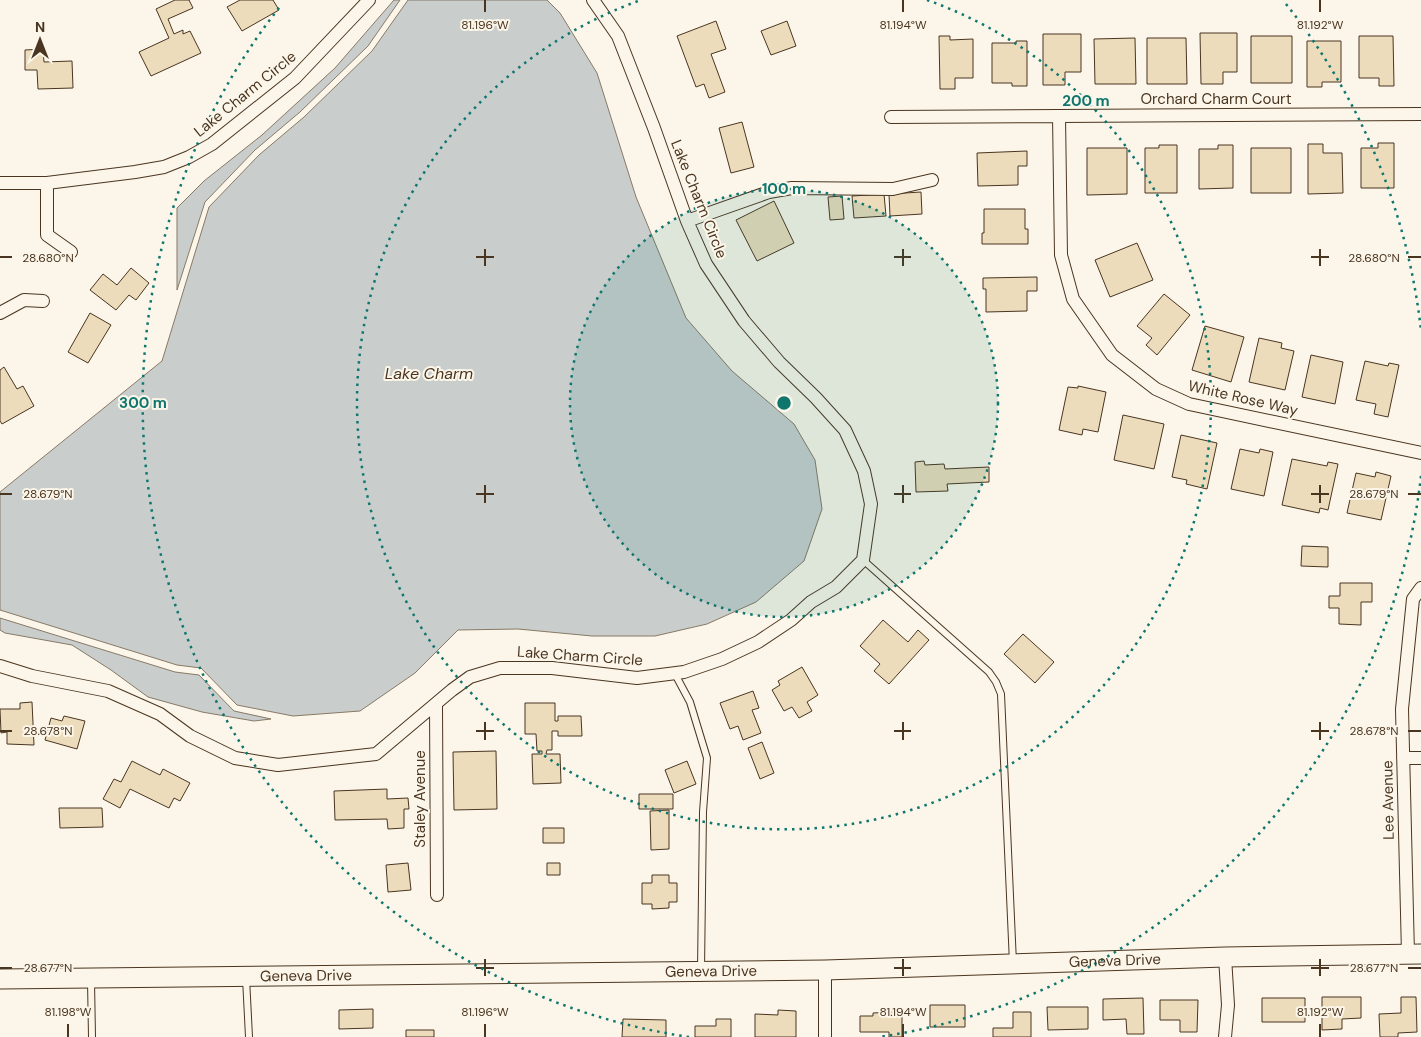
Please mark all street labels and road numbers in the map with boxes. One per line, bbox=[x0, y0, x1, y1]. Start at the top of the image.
street label: Lake Charm Circle bbox=[190, 47, 300, 141]
street label: Orchard Charm Court bbox=[1140, 89, 1292, 109]
street label: Lake Charm Circle bbox=[666, 137, 732, 261]
street label: White Rose Way bbox=[1186, 376, 1301, 421]
street label: Lake Charm Circle bbox=[516, 642, 644, 670]
street label: Staley Avenue bbox=[410, 750, 430, 848]
street label: Lee Avenue bbox=[1377, 760, 1399, 840]
street label: Geneva Drive bbox=[1068, 949, 1161, 972]
street label: Geneva Drive bbox=[665, 961, 757, 982]
street label: Geneva Drive bbox=[260, 965, 352, 986]

